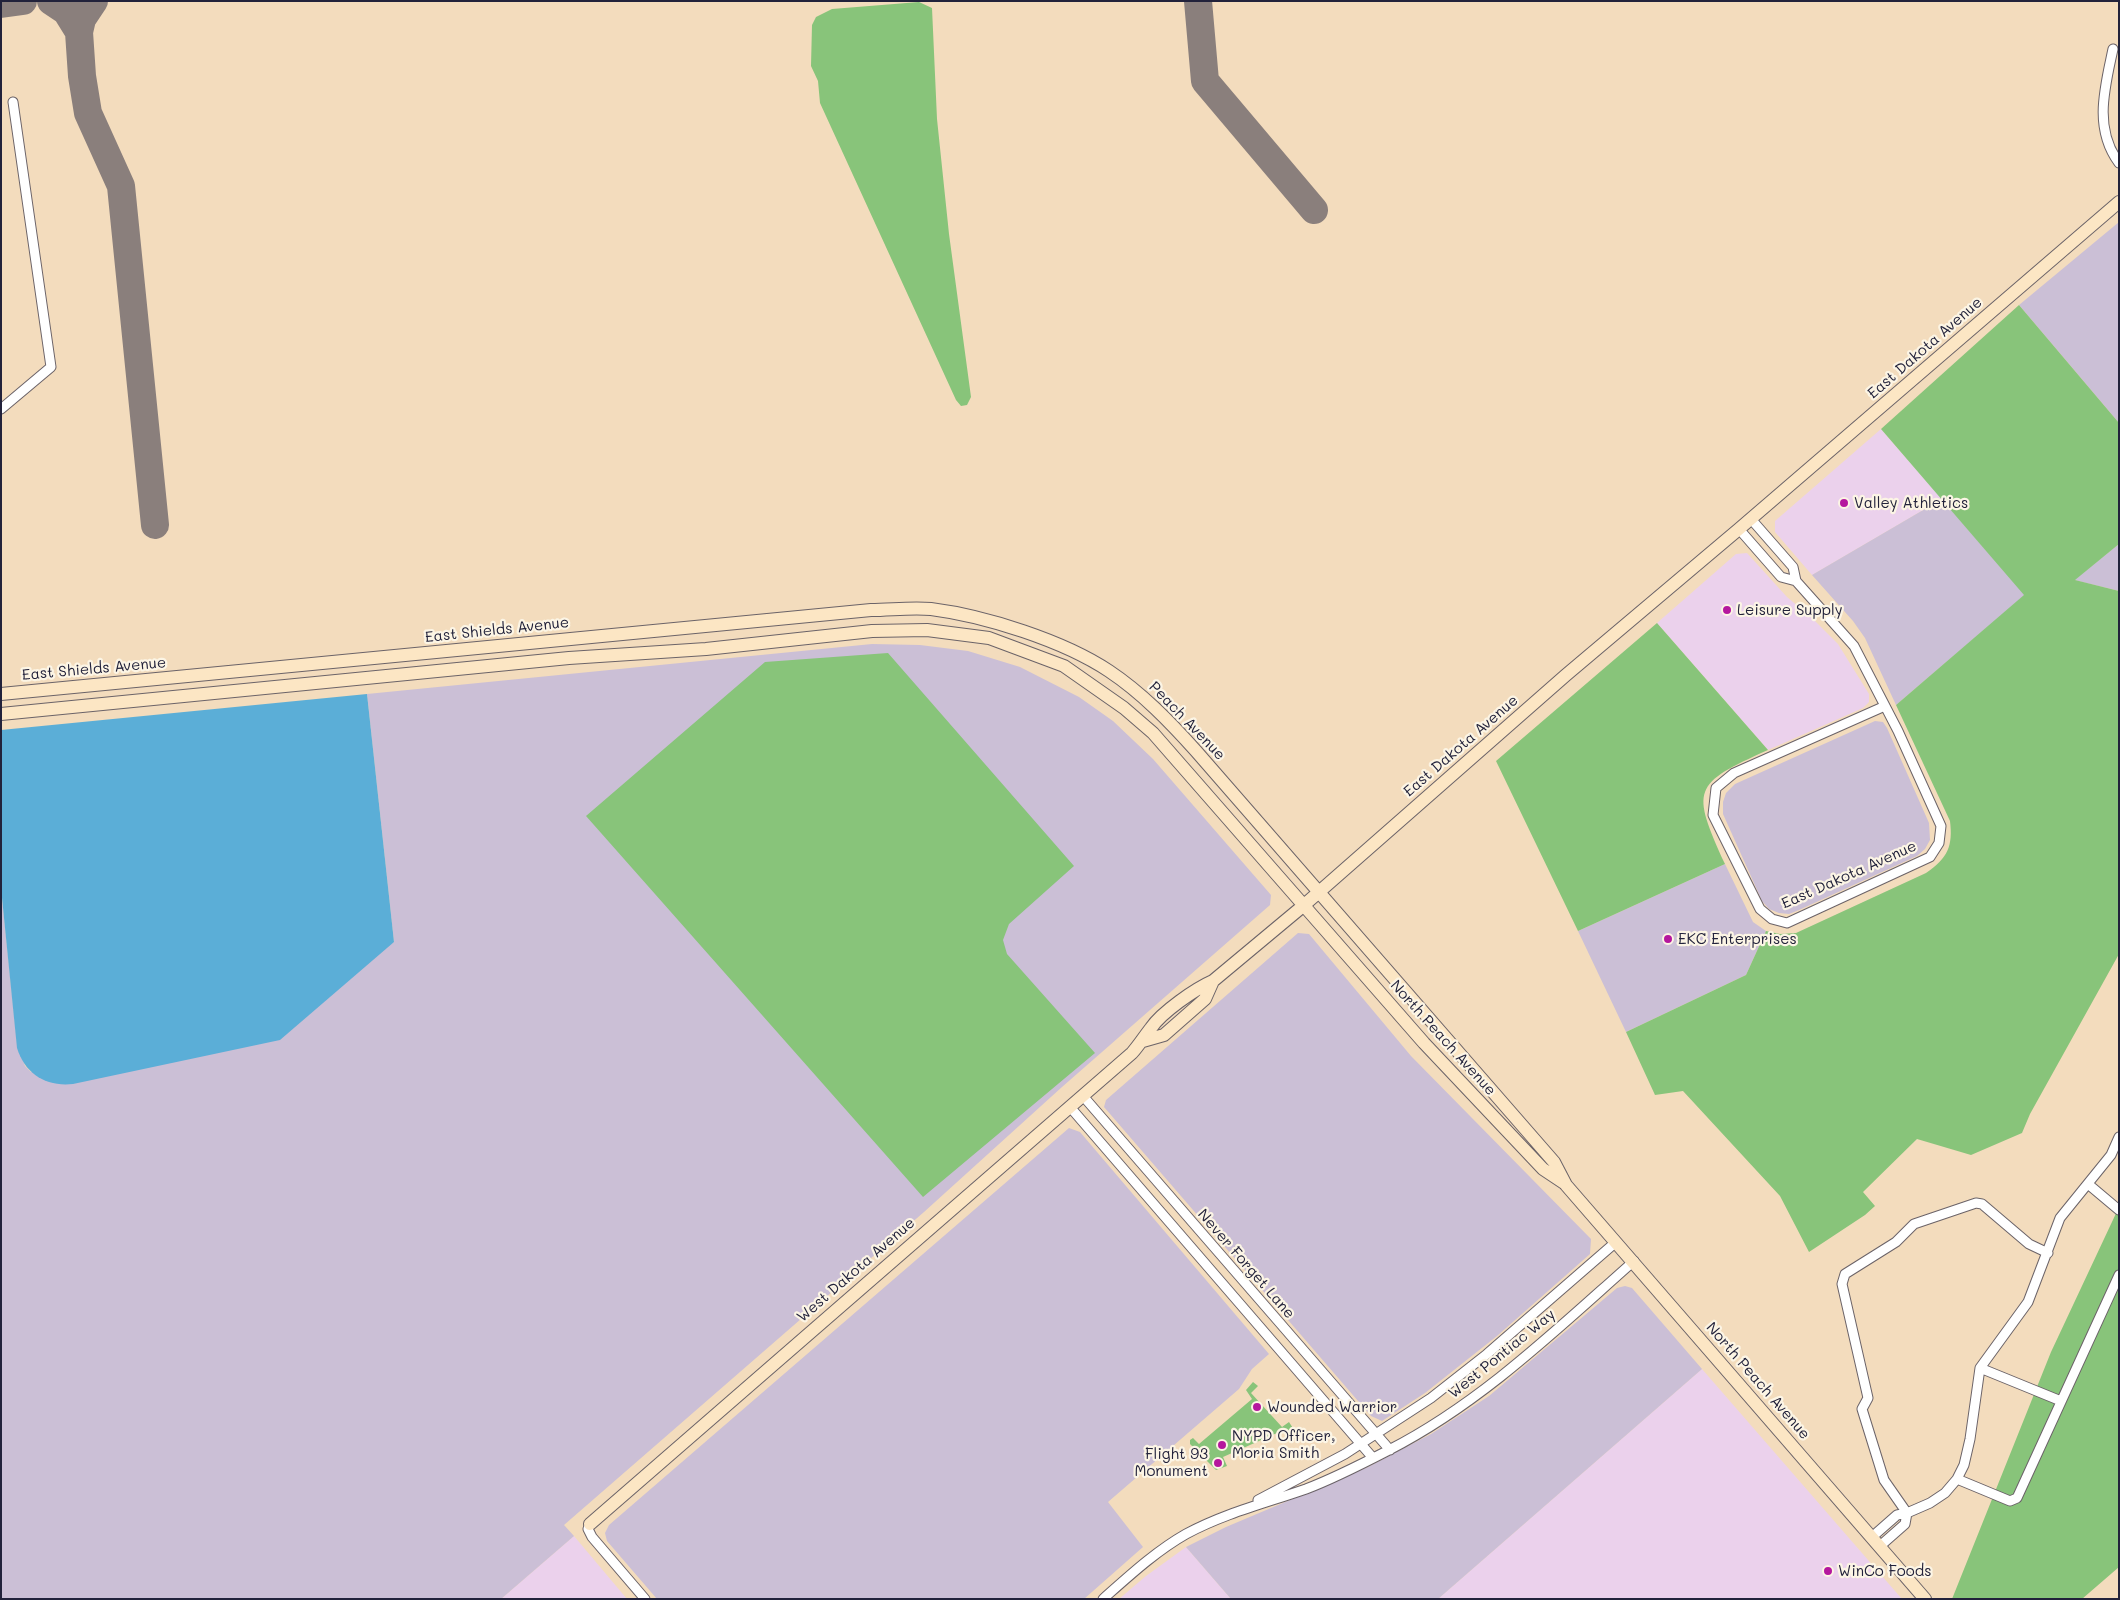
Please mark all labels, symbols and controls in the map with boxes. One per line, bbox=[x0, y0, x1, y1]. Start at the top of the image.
street label: East Dakota Avenue bbox=[1864, 293, 1986, 403]
place label: Valley Athletics bbox=[1854, 494, 1968, 512]
marker: Valley Athletics bbox=[1838, 497, 1850, 509]
place label: Leisure Supply bbox=[1737, 601, 1843, 619]
marker: Leisure Supply bbox=[1721, 604, 1733, 616]
street label: East Shields Avenue bbox=[424, 613, 570, 647]
street label: East Shields Avenue bbox=[21, 654, 167, 684]
street label: Peach Avenue bbox=[1145, 678, 1229, 764]
street label: East Dakota Avenue bbox=[1400, 691, 1522, 801]
street label: East Dakota Avenue bbox=[1779, 837, 1919, 913]
place label: EKC Enterprises bbox=[1678, 930, 1797, 948]
marker: EKC Enterprises bbox=[1662, 933, 1674, 945]
street label: North Peach Avenue bbox=[1386, 977, 1500, 1099]
street label: Never Forget Lane bbox=[1194, 1206, 1298, 1322]
street label: West Dakota Avenue bbox=[793, 1214, 919, 1326]
street label: West Pontiac Way bbox=[1445, 1305, 1559, 1403]
street label: North Peach Avenue bbox=[1702, 1319, 1814, 1443]
place label: Wounded Warrior bbox=[1267, 1398, 1397, 1416]
marker: Wounded Warrior bbox=[1251, 1401, 1263, 1413]
place label: NYPD Officer, Moria Smith bbox=[1232, 1427, 1335, 1462]
marker: NYPD Officer, Moria Smith bbox=[1216, 1439, 1228, 1451]
place label: Flight 93 Monument bbox=[1134, 1445, 1208, 1480]
marker: Flight 93 Monument bbox=[1212, 1457, 1224, 1469]
place label: WinCo Foods bbox=[1838, 1562, 1931, 1580]
marker: WinCo Foods bbox=[1822, 1565, 1834, 1577]

